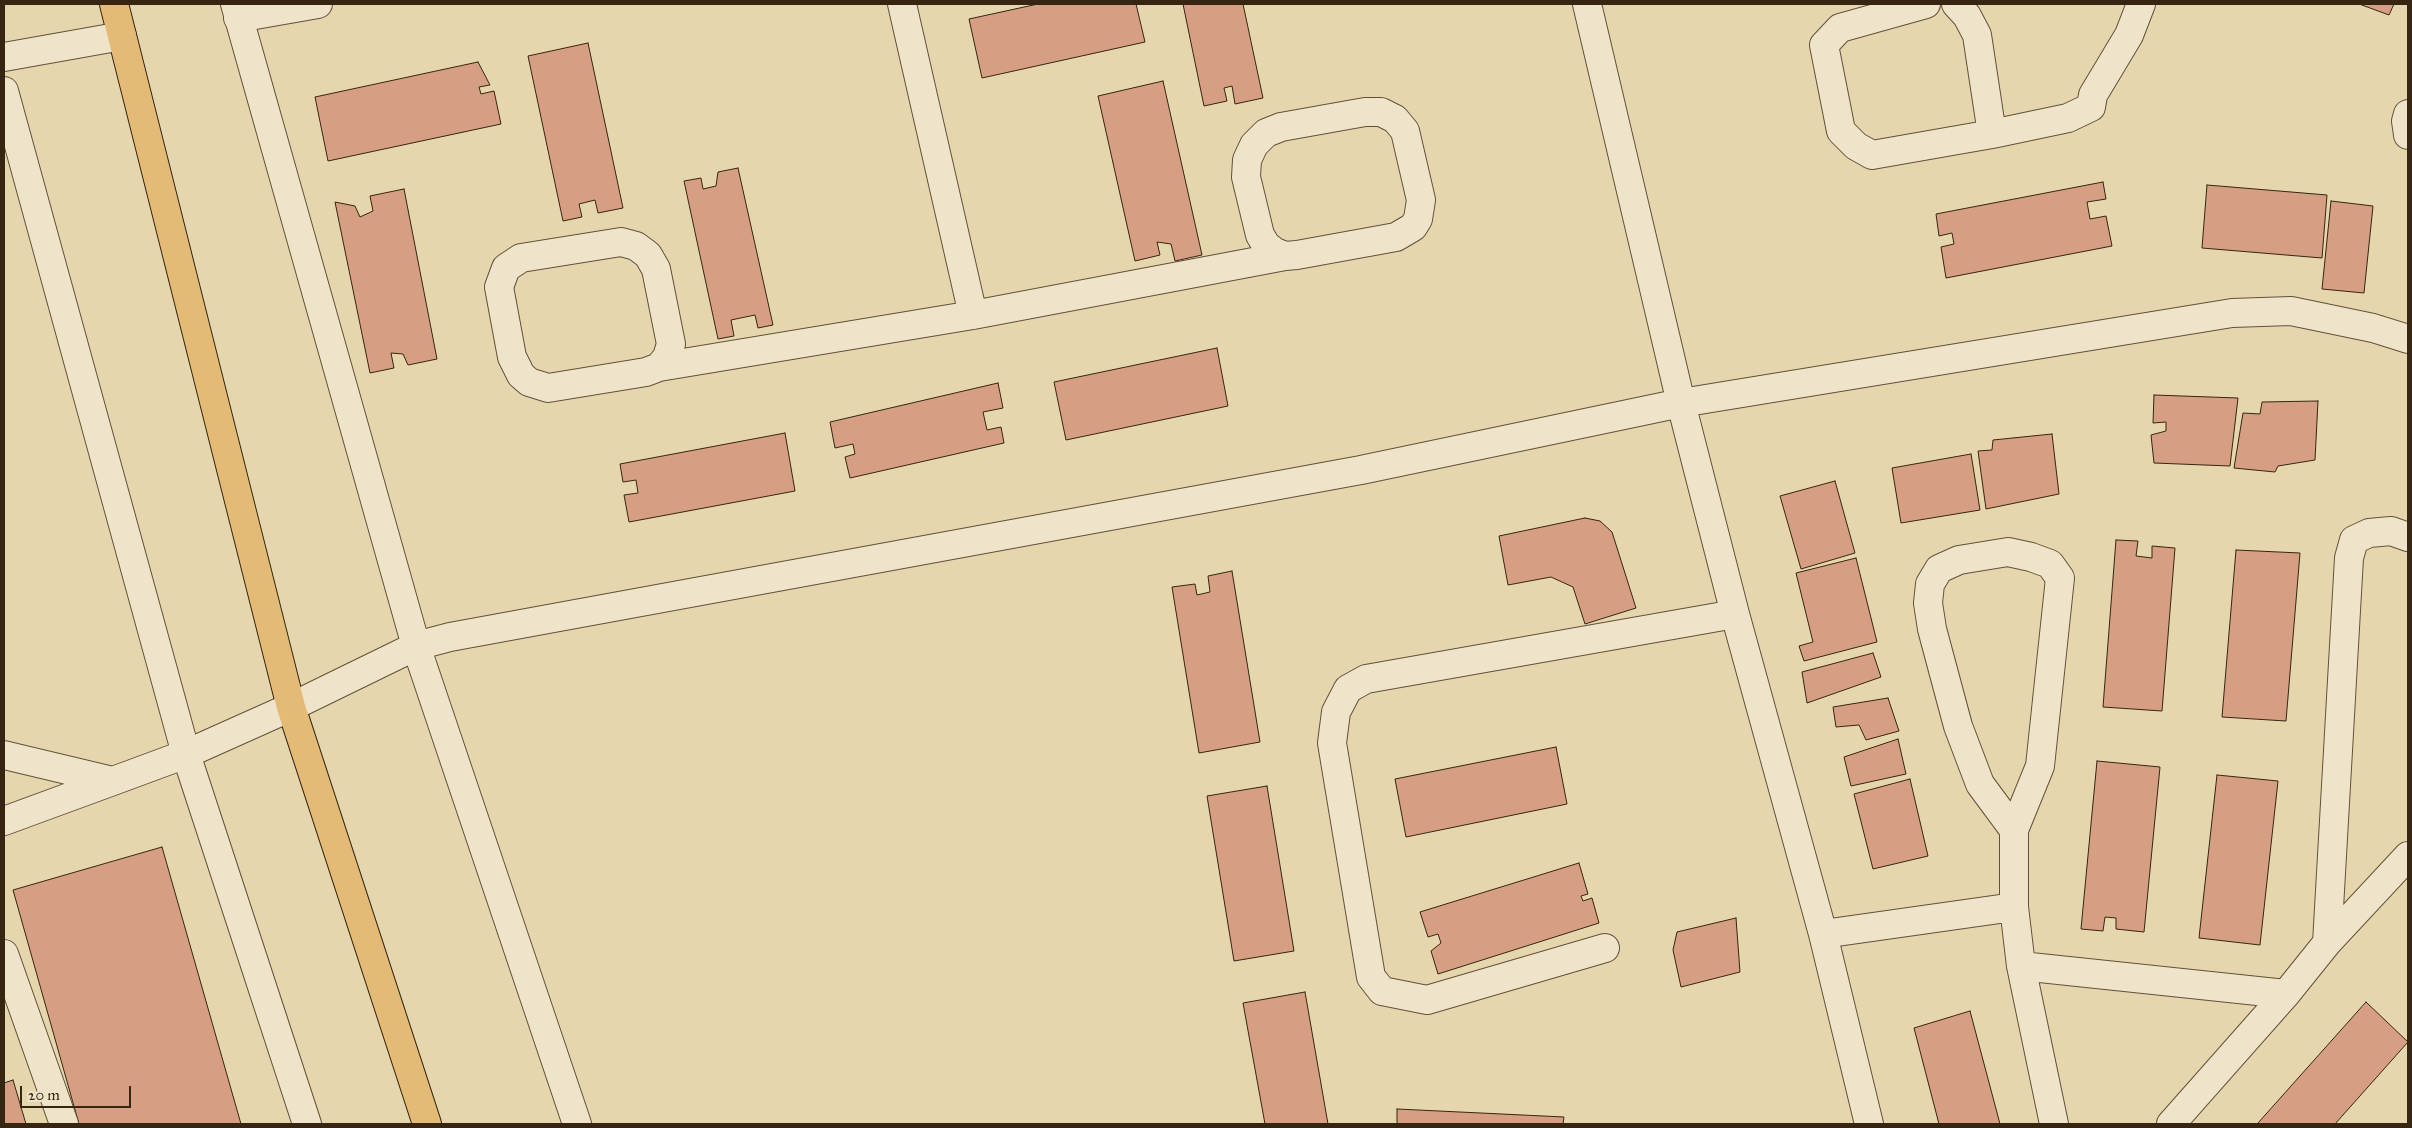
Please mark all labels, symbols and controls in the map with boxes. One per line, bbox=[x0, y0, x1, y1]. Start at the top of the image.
scale bar bbox=[22, 1076, 134, 1108]
text: 20 m bbox=[28, 1086, 60, 1104]

